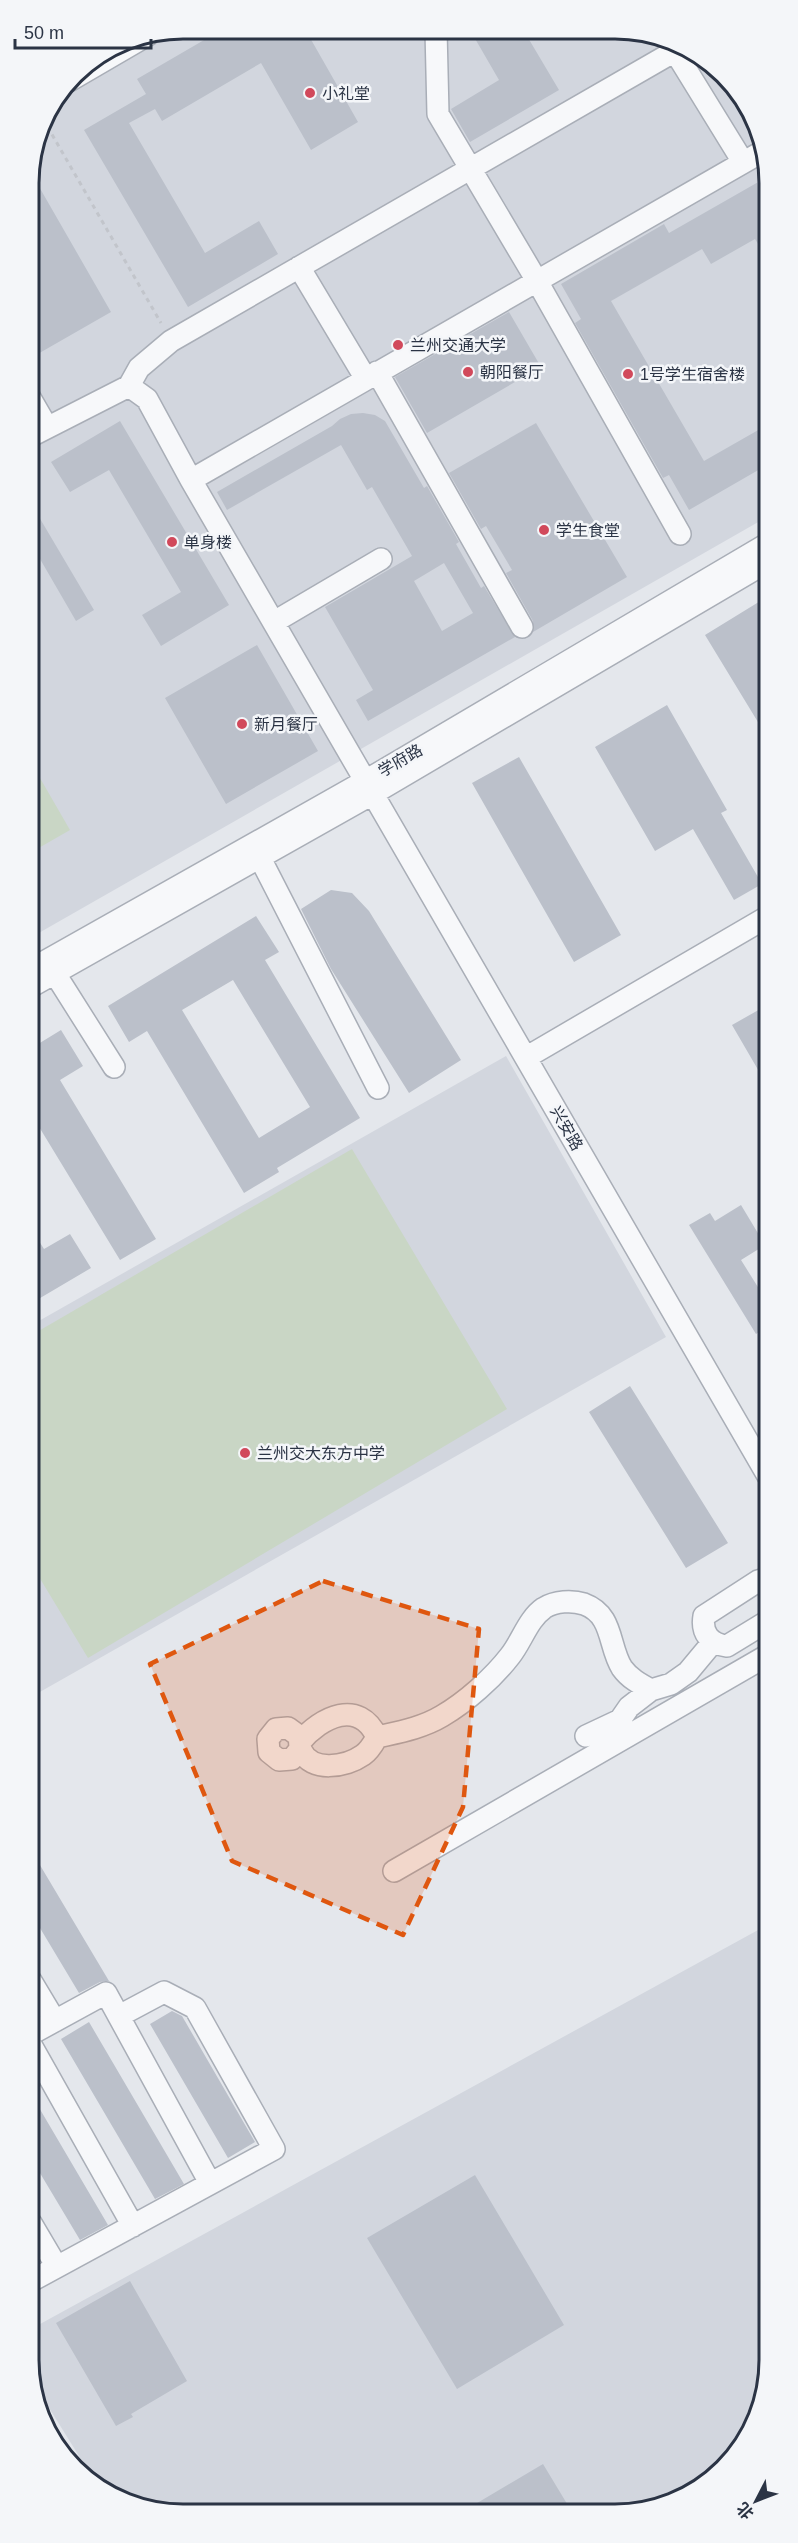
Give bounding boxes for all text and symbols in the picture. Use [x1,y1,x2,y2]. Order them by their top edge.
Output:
scale bar [15,12,152,50]
text: 50 m [24,23,64,43]
place label: 小礼堂 [322,85,370,102]
marker: 小礼堂 [303,86,317,100]
place label: 兰州交通大学 [410,337,506,354]
marker: 兰州交通大学 [391,338,405,352]
place label: 朝阳餐厅 [480,364,544,381]
marker: 朝阳餐厅 [461,365,475,379]
place label: 1号学生宿舍楼 [640,366,745,383]
marker: 1号学生宿舍楼 [621,367,635,381]
place label: 学生食堂 [556,522,620,539]
marker: 学生食堂 [537,523,551,537]
place label: 单身楼 [184,534,232,551]
marker: 单身楼 [165,535,179,549]
place label: 新月餐厅 [254,716,318,733]
marker: 新月餐厅 [235,717,249,731]
street label: 学府路 [375,741,425,780]
street label: 兴安路 [547,1103,586,1153]
place label: 兰州交大东方中学 [257,1445,385,1462]
marker: 兰州交大东方中学 [238,1446,252,1460]
north arrow [726,2471,786,2531]
text: 北 [734,2499,757,2522]

